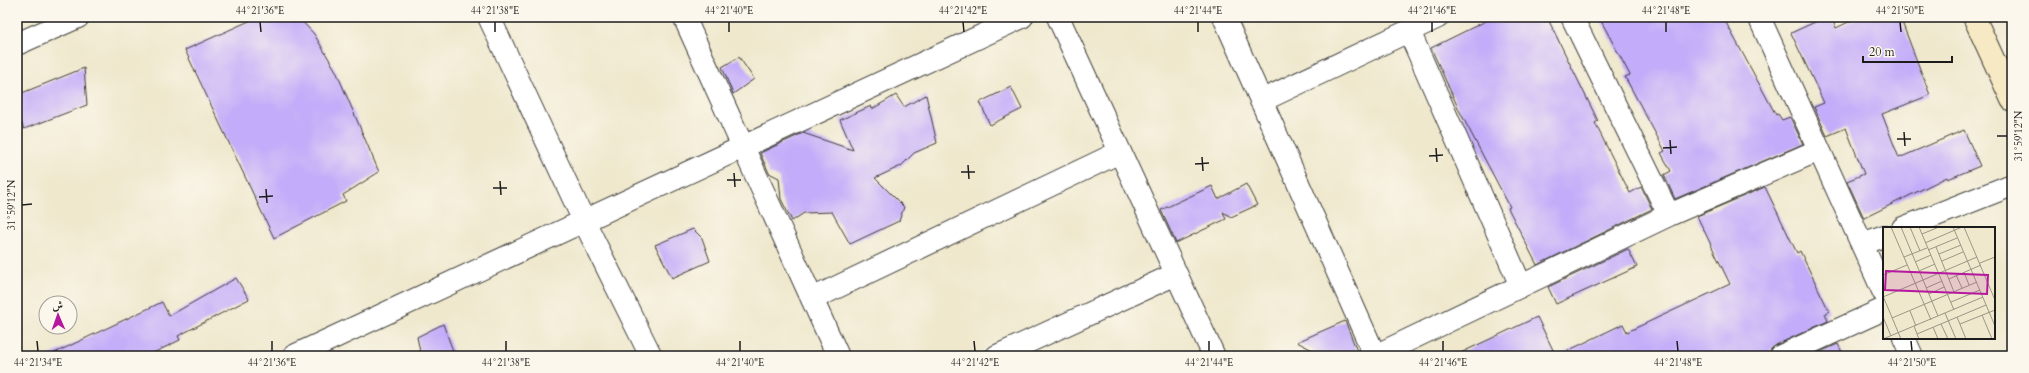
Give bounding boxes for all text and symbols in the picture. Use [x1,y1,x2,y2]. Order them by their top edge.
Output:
text: 44°21'36"E [236,4,284,18]
text: 44°21'38"E [471,4,519,18]
text: 44°21'40"E [705,4,753,18]
text: 44°21'42"E [939,4,987,18]
text: 44°21'44"E [1174,4,1222,18]
text: 44°21'46"E [1408,4,1456,18]
text: 44°21'48"E [1642,4,1690,18]
text: 44°21'50"E [1876,4,1924,18]
scale bar [1863,38,1952,64]
text: 20 m [1869,44,1896,60]
text: 31°59'12"N [2012,110,2026,161]
text: 31°59'12"N [5,179,19,230]
inset map [1883,227,1995,339]
north arrow [38,295,78,335]
text: ش [52,298,63,313]
text: 44°21'34"E [14,356,62,370]
text: 44°21'36"E [248,356,296,370]
text: 44°21'38"E [482,356,530,370]
text: 44°21'40"E [716,356,764,370]
text: 44°21'42"E [951,356,999,370]
text: 44°21'44"E [1185,356,1233,370]
text: 44°21'46"E [1419,356,1467,370]
text: 44°21'48"E [1654,356,1702,370]
text: 44°21'50"E [1888,356,1936,370]

